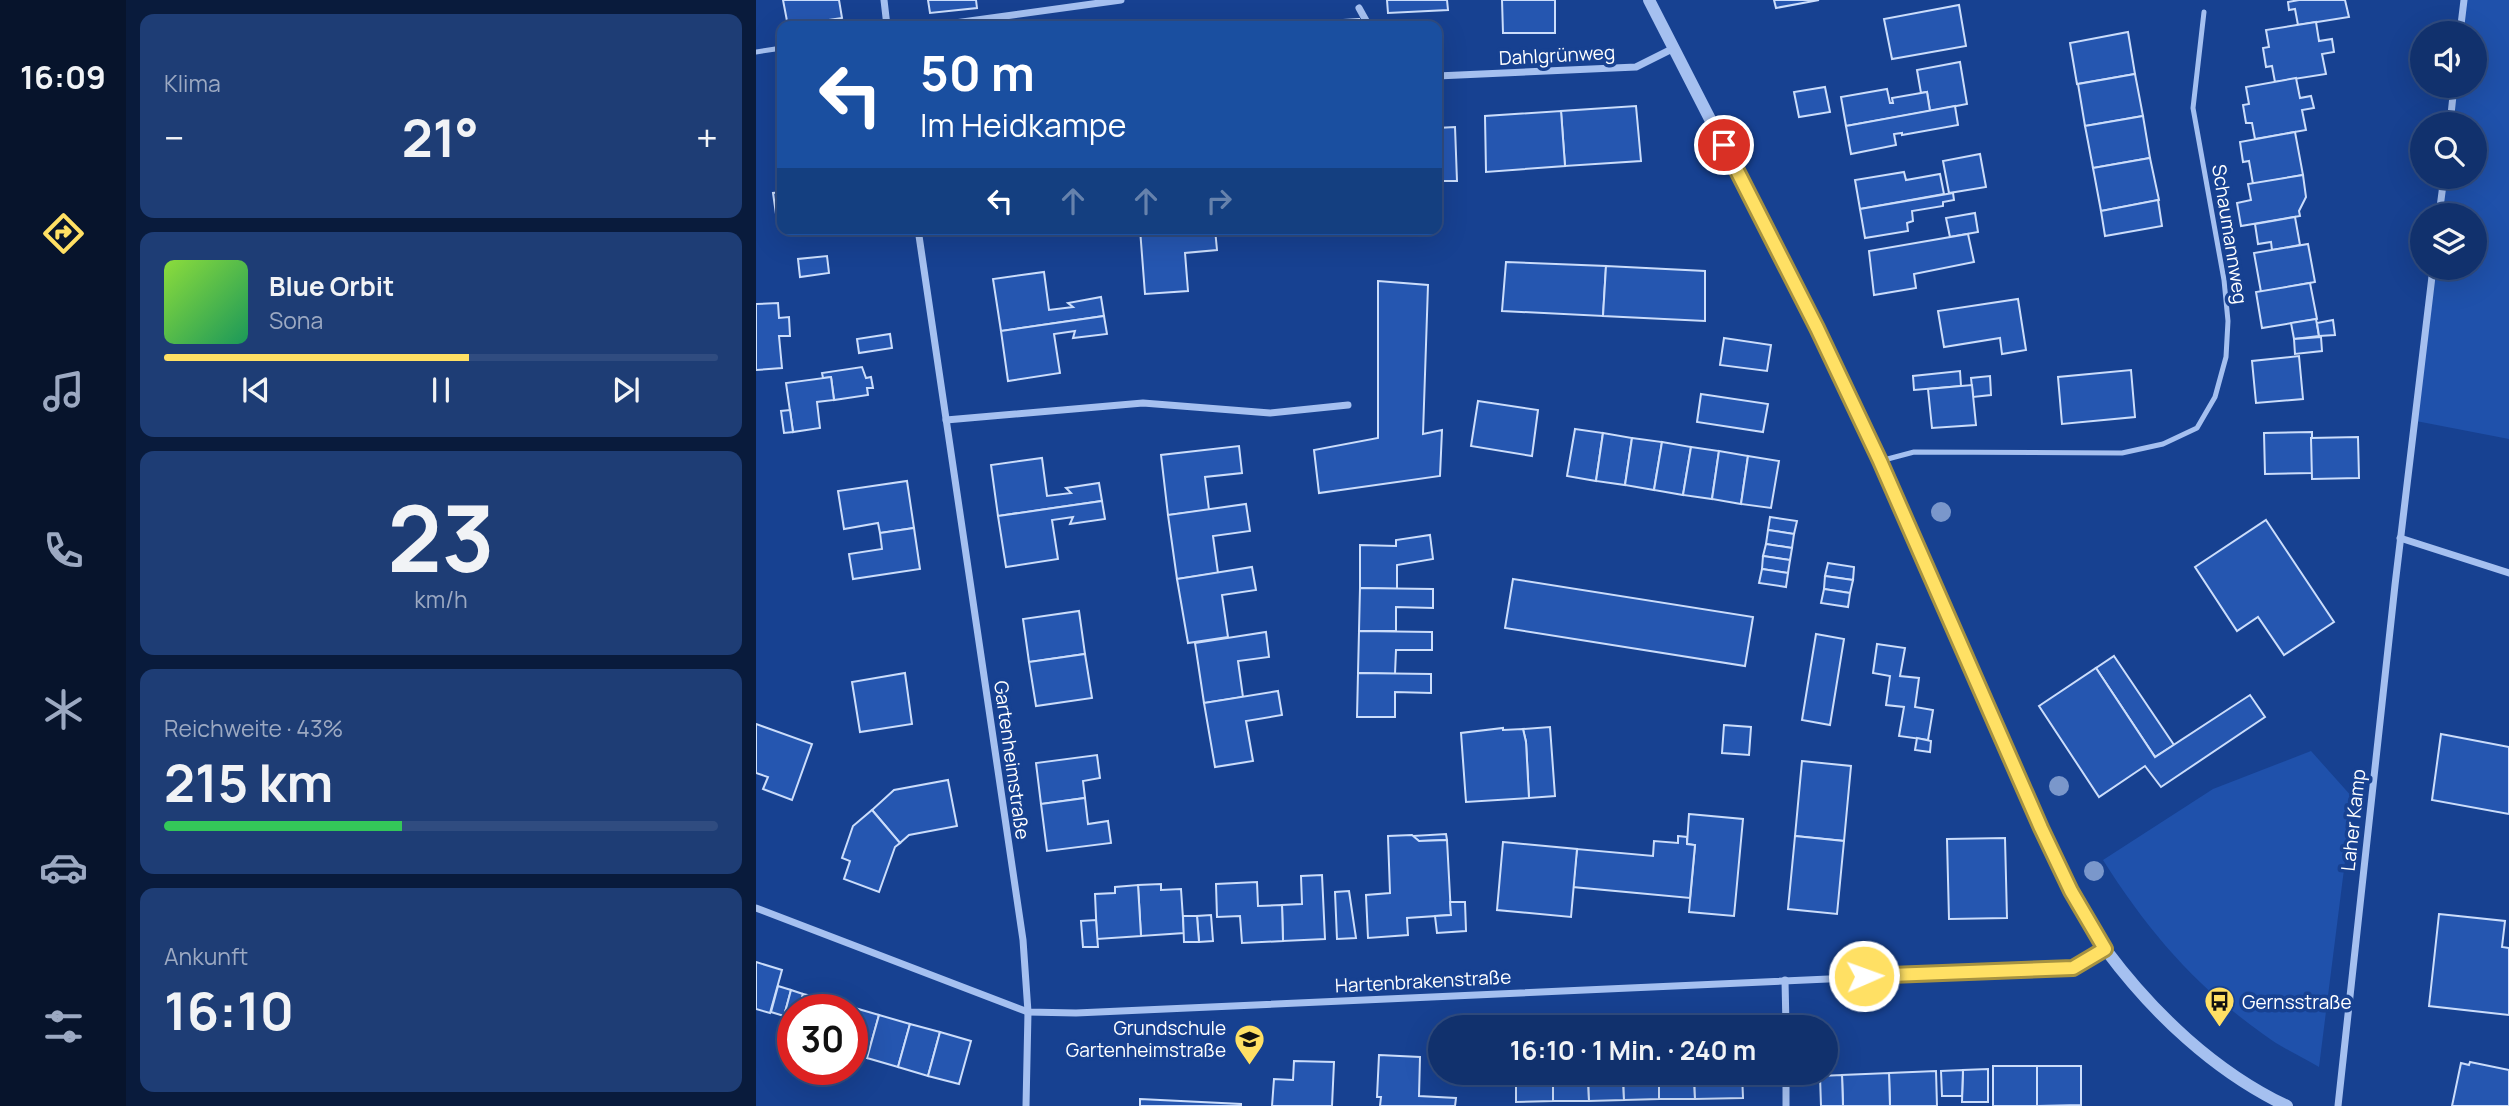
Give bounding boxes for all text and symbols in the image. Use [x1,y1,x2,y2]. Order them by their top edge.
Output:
map controls [2410,21,2487,280]
button: sound [2410,21,2487,98]
text: 50 m [920,39,1035,106]
street label: Dahlgrünweg [1498,39,1616,71]
icon: left [805,49,896,140]
text: 16:09 [20,55,106,99]
text: Klima [164,67,221,99]
text: 21° [402,102,479,173]
text: Im Heidkampe [920,103,1126,147]
text: − [164,111,185,163]
text: + [696,111,718,163]
button: search [2410,112,2487,189]
pin [1694,115,1754,175]
icon: arrive [1705,126,1743,164]
street label: Schaumannweg [2206,162,2254,306]
icon: left [981,182,1019,220]
icon: ahead [1054,182,1092,220]
icon: ahead [1127,182,1165,220]
icon: right [1200,182,1238,220]
button: layers [2410,203,2487,280]
icon: directions [39,209,88,258]
text: Blue Orbit [269,268,394,304]
text: Sona [269,304,323,336]
icon: music [39,367,88,416]
icon: previous [237,371,275,409]
icon: pause [422,371,460,409]
icon: next [607,371,645,409]
text: 23 [387,475,495,599]
icon: phone [39,526,88,575]
text: km/h [414,583,468,615]
street label: Gartenheimstraße [988,679,1036,841]
icon: climate [39,685,88,734]
text: Reichweite · 43% [164,712,343,744]
text: 215 km [164,747,333,818]
street label: Laher Kamp [2335,768,2371,872]
icon: car [39,843,88,892]
position arrow [1827,939,1901,1013]
text: Ankunft [164,940,248,972]
street label: Hartenbrakenstraße [1334,963,1512,999]
text: 16:10 [164,975,294,1046]
bus stop icon: Gernsstraße [2202,985,2236,1029]
place label: Gernsstraße [2242,989,2352,1015]
speed limit sign: 30 [777,994,868,1085]
icon: filters [39,1002,88,1051]
place label: Grundschule Gartenheimstraße [1066,1015,1226,1063]
school or university icon: Grundschule Gartenheimstraße [1232,1022,1266,1066]
text: 16:10 · 1 Min. · 240 m [1510,1032,1756,1068]

